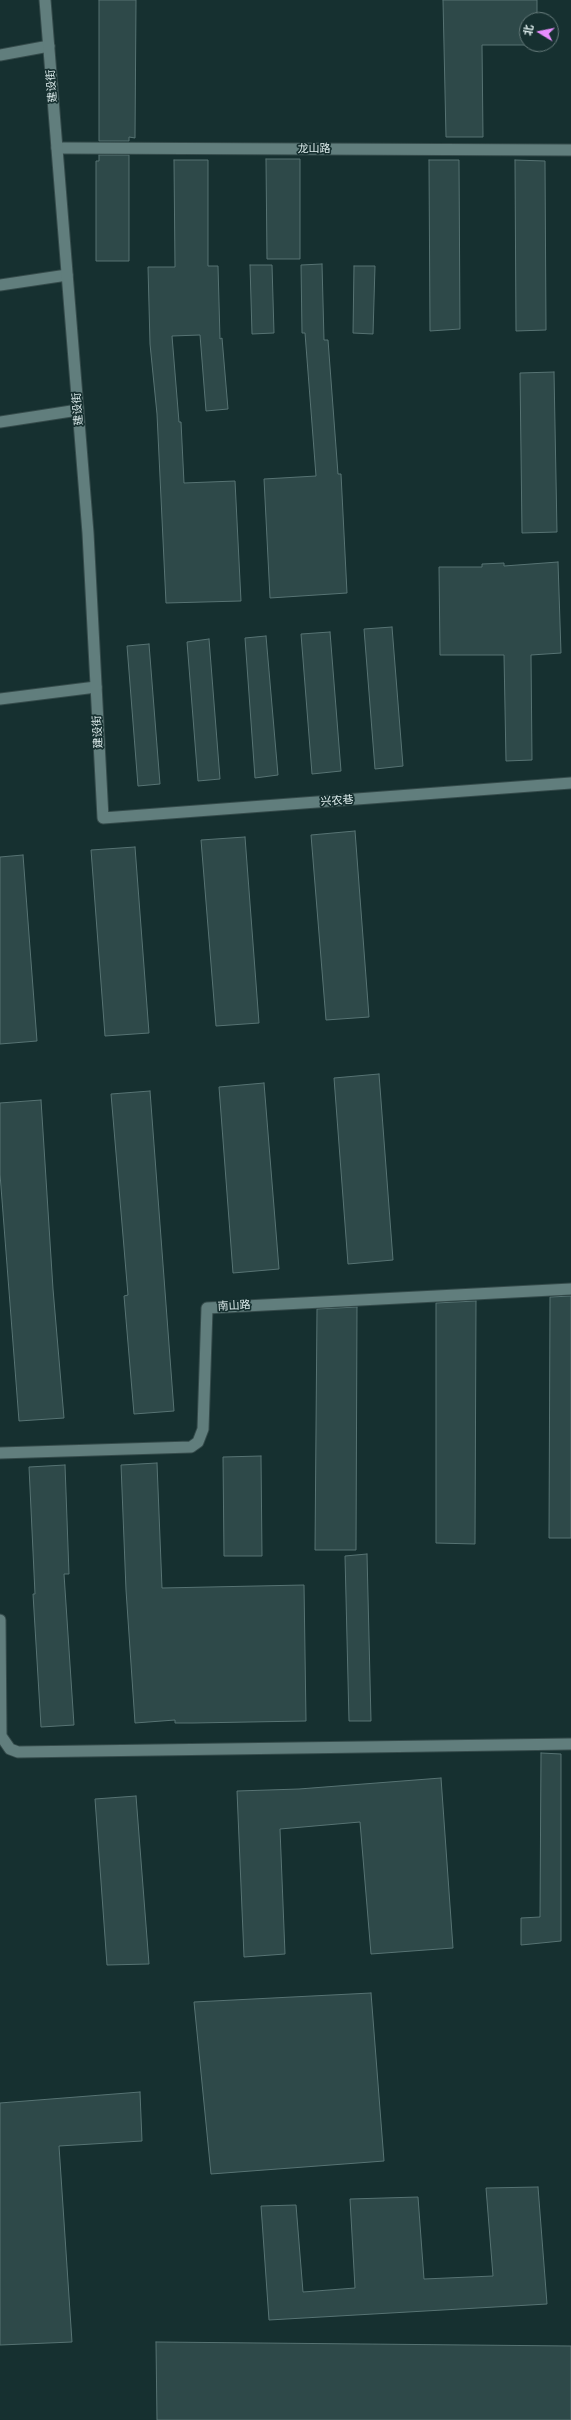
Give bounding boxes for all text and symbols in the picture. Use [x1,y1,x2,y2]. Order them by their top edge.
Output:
north arrow [519,12,559,52]
text: 北 [520,23,536,37]
street label: 建设街 [44,69,60,103]
street label: 龙山路 [298,142,330,156]
street label: 建设街 [70,392,86,426]
street label: 建设街 [91,715,105,749]
street label: 兴农巷 [320,793,354,809]
street label: 南山路 [217,1299,251,1313]

